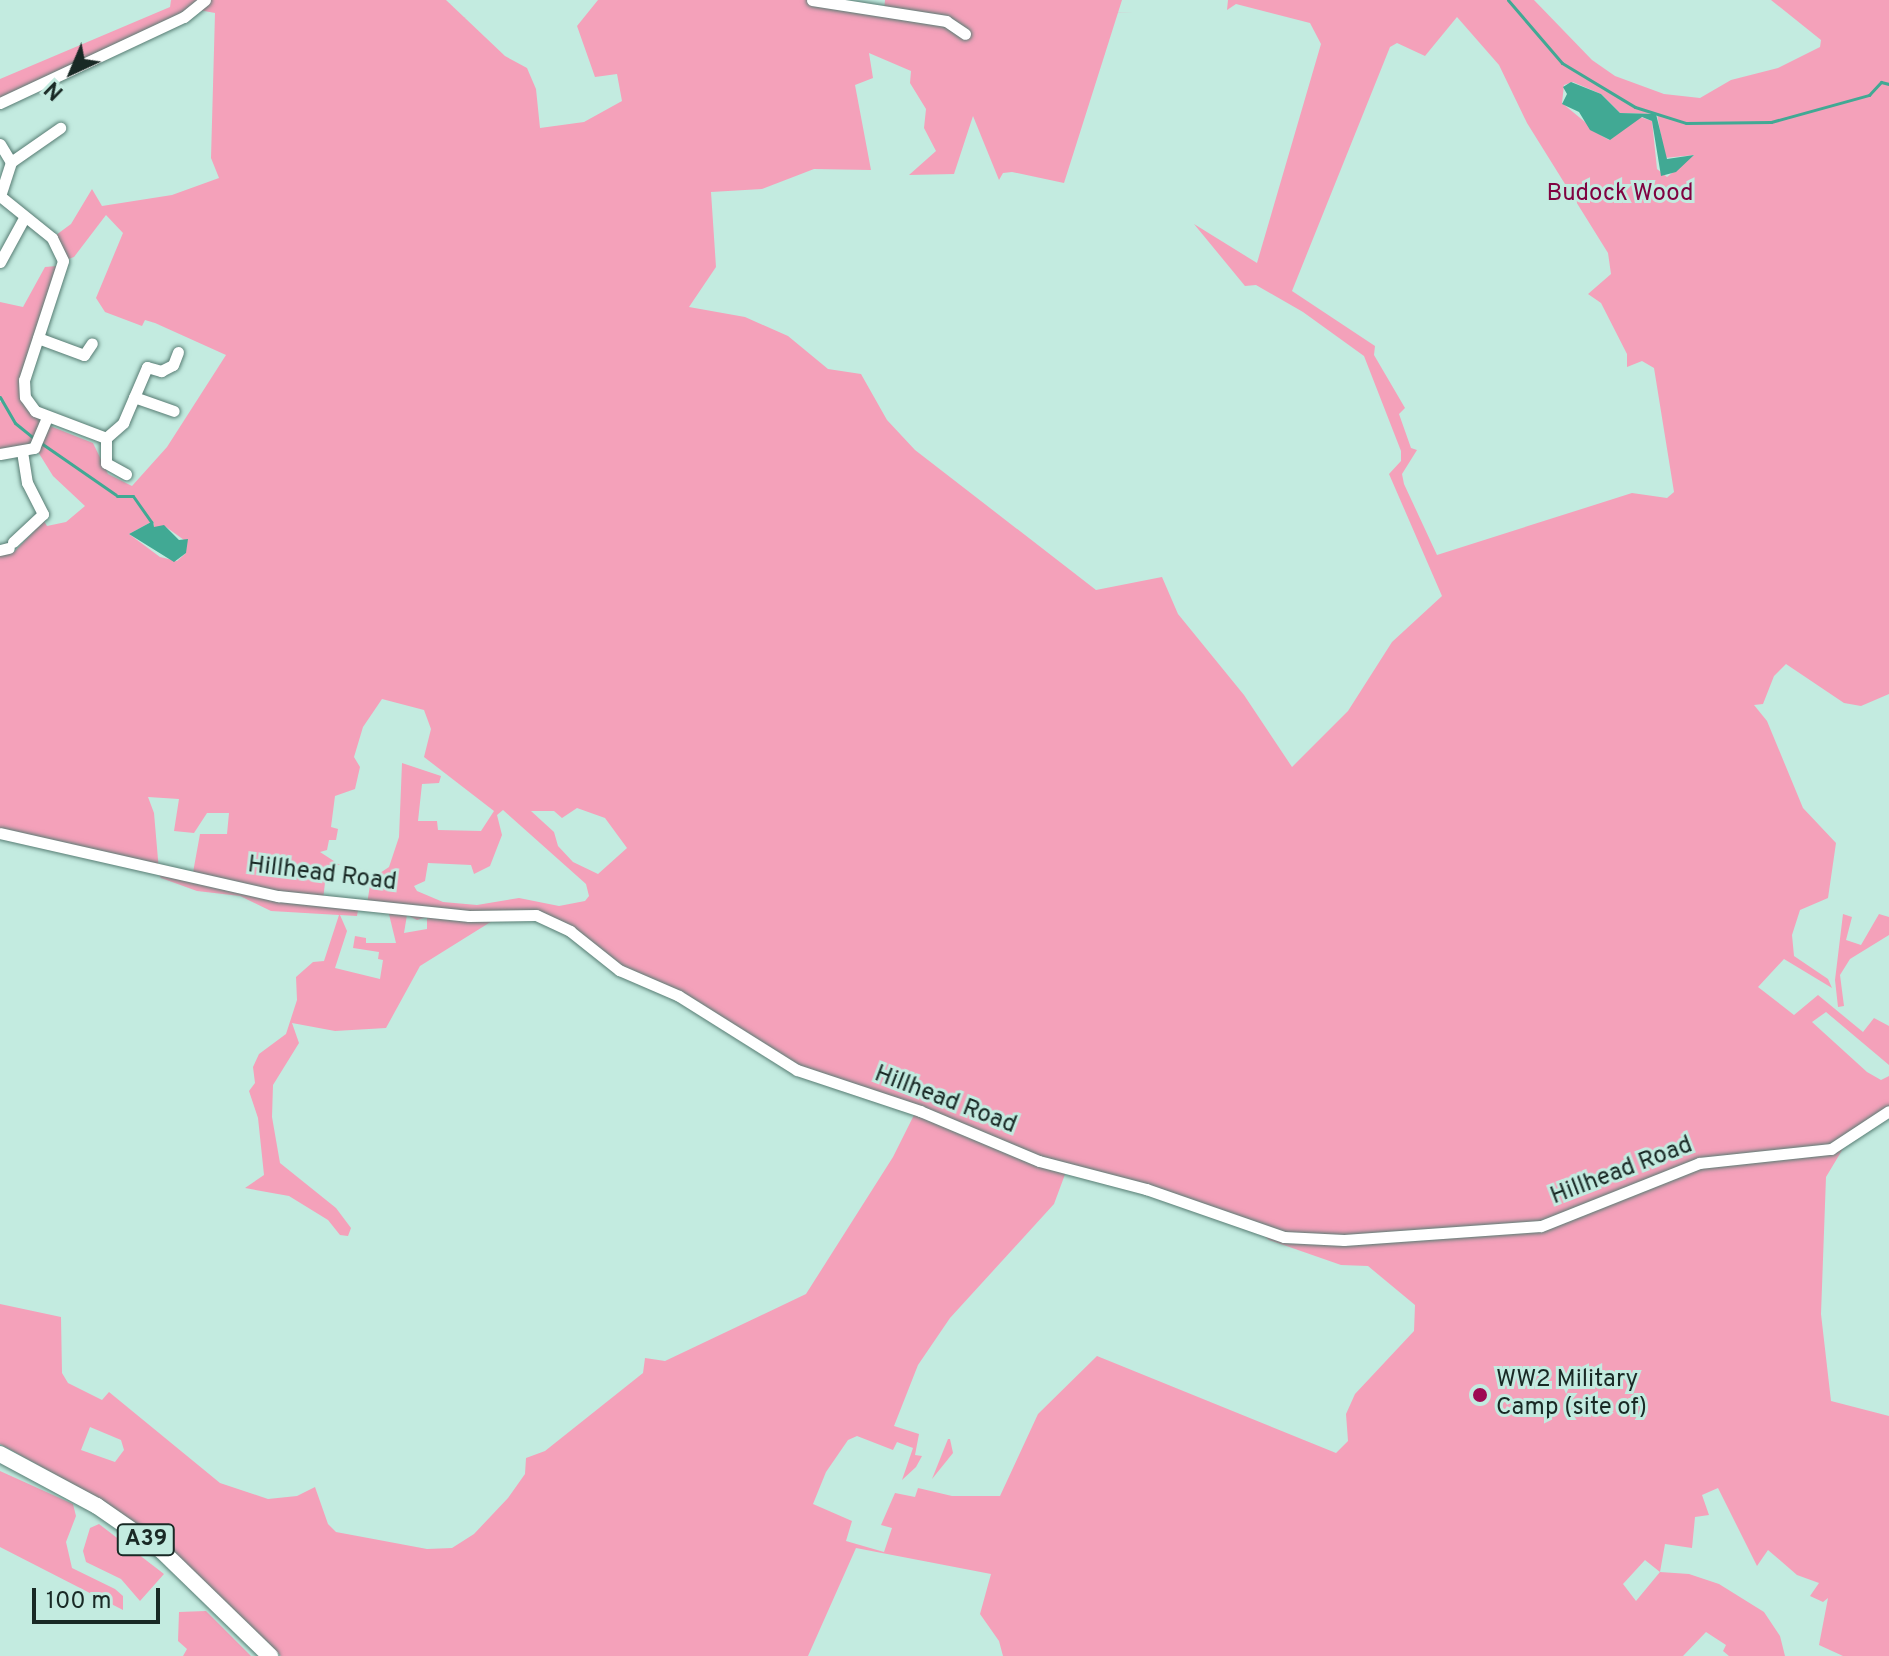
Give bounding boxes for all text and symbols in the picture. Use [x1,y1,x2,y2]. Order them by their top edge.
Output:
north arrow [32,32,112,112]
text: N [40,74,70,105]
park label: Budock Wood [1546,181,1694,209]
street label: Hillhead Road [246,852,398,898]
street label: Hillhead Road [870,1061,1020,1141]
street label: Hillhead Road [1547,1132,1697,1212]
place label: WW2 Military Camp (site of) [1496,1367,1647,1423]
marker: WW2 Military Camp (site of) [1471,1386,1489,1404]
road number: A39 [116,1522,176,1558]
scale bar [36,1572,164,1622]
text: 100 m [46,1587,112,1617]

